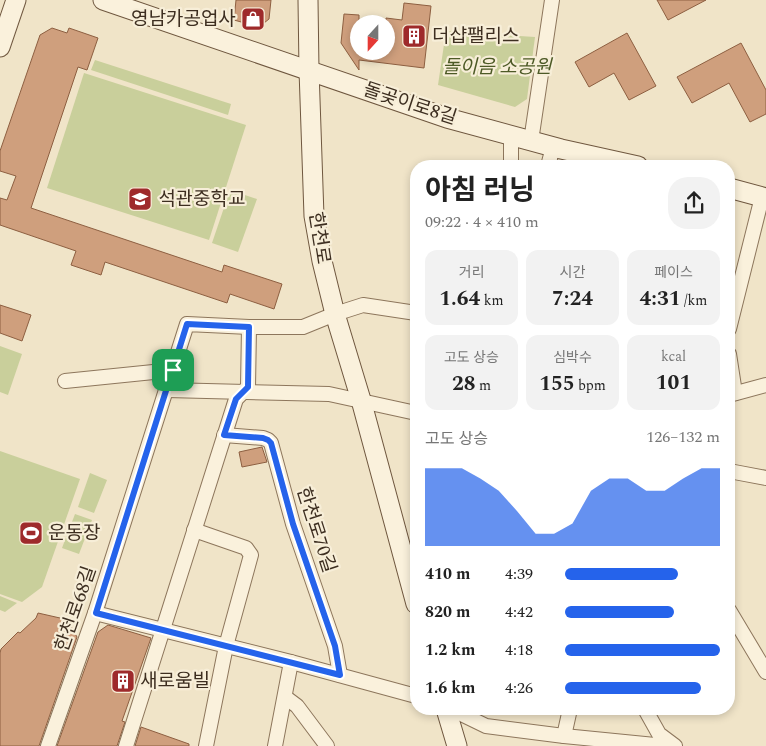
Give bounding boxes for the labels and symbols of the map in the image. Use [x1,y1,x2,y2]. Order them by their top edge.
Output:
place label: 영남카공업사 [131,5,236,34]
shop icon: 영남카공업사 [240,6,266,32]
north arrow [350,15,395,60]
place label: 더샵팰리스 [432,22,519,51]
building icon: 더샵팰리스 [401,23,427,49]
park label: 돌이음 소공원 [442,53,553,82]
street label: 돌곶이로8길 [359,75,461,133]
place label: 석관중학교 [158,185,245,214]
school or university icon: 석관중학교 [127,186,153,212]
street label: 한천로 [301,210,337,266]
pin [152,349,194,391]
street label: 한천로70길 [288,483,344,577]
place label: 운동장 [48,519,100,548]
sports icon: 운동장 [18,520,44,546]
street label: 한천로68길 [48,562,104,656]
place label: 새로움빌 [140,667,210,696]
building icon: 새로움빌 [110,668,136,694]

